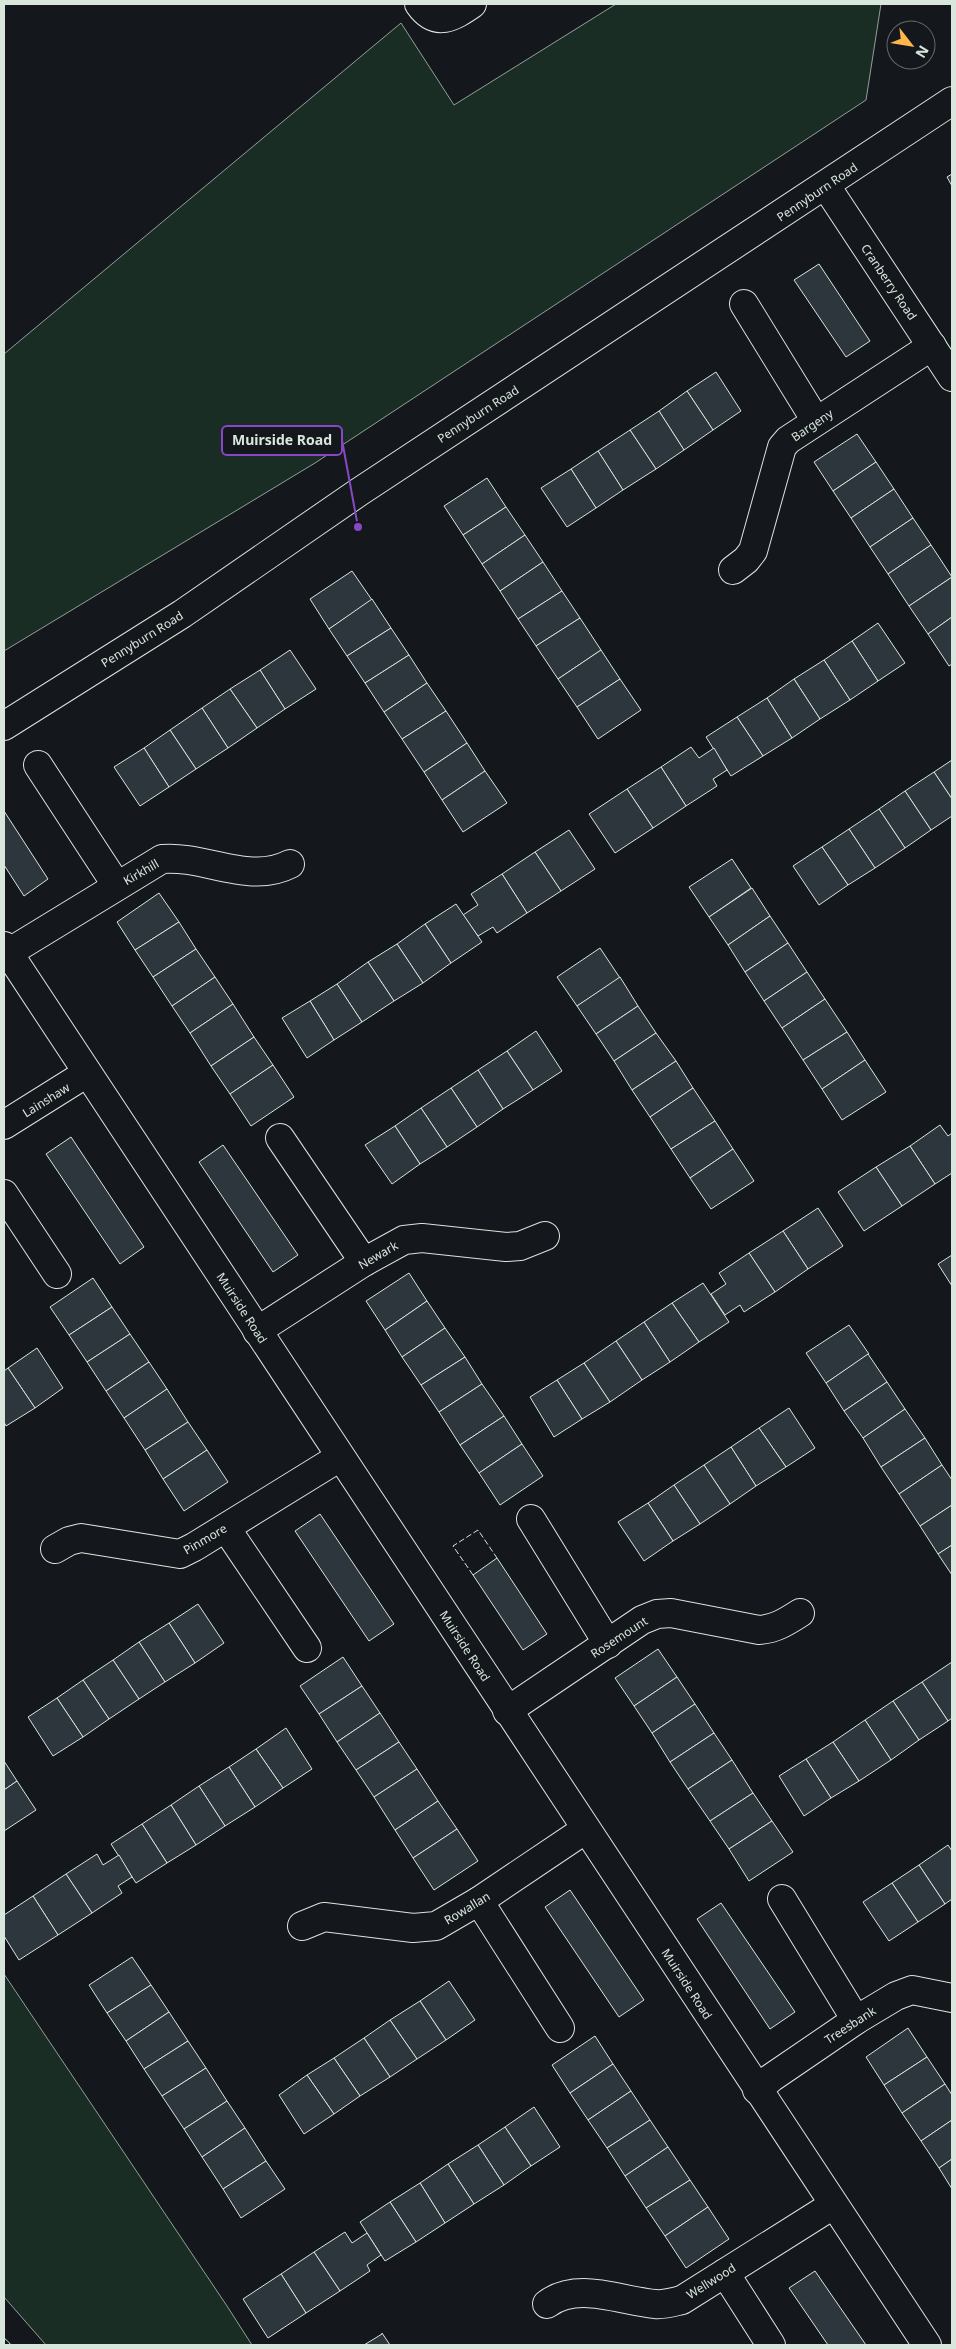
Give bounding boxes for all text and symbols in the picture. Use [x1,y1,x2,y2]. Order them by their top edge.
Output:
north arrow [886,20,936,70]
text: N [911,42,934,62]
street label: Pennyburn Road [773,159,861,225]
street label: Cranberry Road [857,241,921,323]
street label: Pennyburn Road [434,381,522,447]
street label: Bargeny [788,404,837,445]
callout: Muirside Road [222,426,342,455]
text: Muirside Road [232,430,332,449]
street label: Pennyburn Road [98,607,186,671]
street label: Kirkhill [120,855,162,889]
street label: Lainshaw [19,1078,73,1121]
street label: Newark [355,1237,401,1273]
street label: Muirside Road [213,1269,271,1347]
street label: Pinmore [180,1520,230,1558]
street label: Muirside Road [436,1607,494,1685]
street label: Rosemount [587,1612,651,1662]
street label: Rowallan [441,1888,493,1928]
street label: Muirside Road [658,1945,716,2023]
street label: Treesbank [821,2002,879,2048]
street label: Wellwood [683,2259,739,2303]

